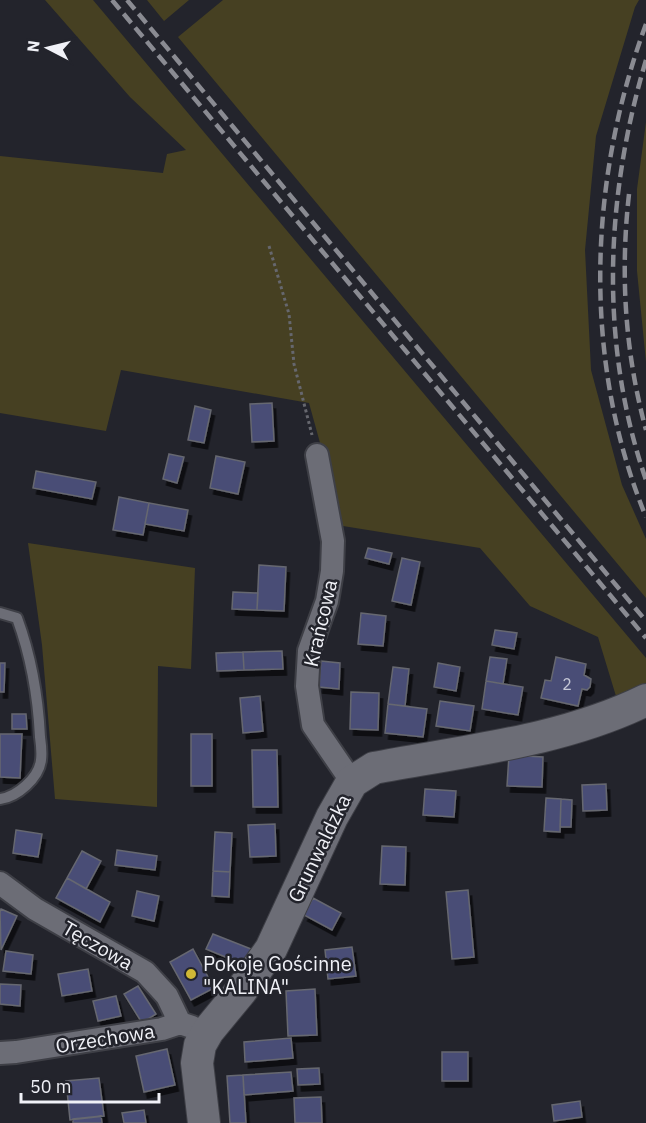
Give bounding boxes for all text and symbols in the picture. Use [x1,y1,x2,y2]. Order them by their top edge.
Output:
north arrow [18,18,78,78]
text: N [22,39,44,53]
street label: Krańcowa [297,576,343,669]
house number: 2 [562,674,572,694]
street label: Grunwaldzka [281,789,357,907]
street label: Tęczowa [58,914,138,976]
place label: Pokoje Gościnne "KALINA" [203,950,352,1000]
marker: Pokoje Gościnne "KALINA" [184,967,198,981]
street label: Orzechowa [54,1017,157,1059]
scale bar [21,1066,159,1104]
text: 50 m [30,1075,72,1098]

